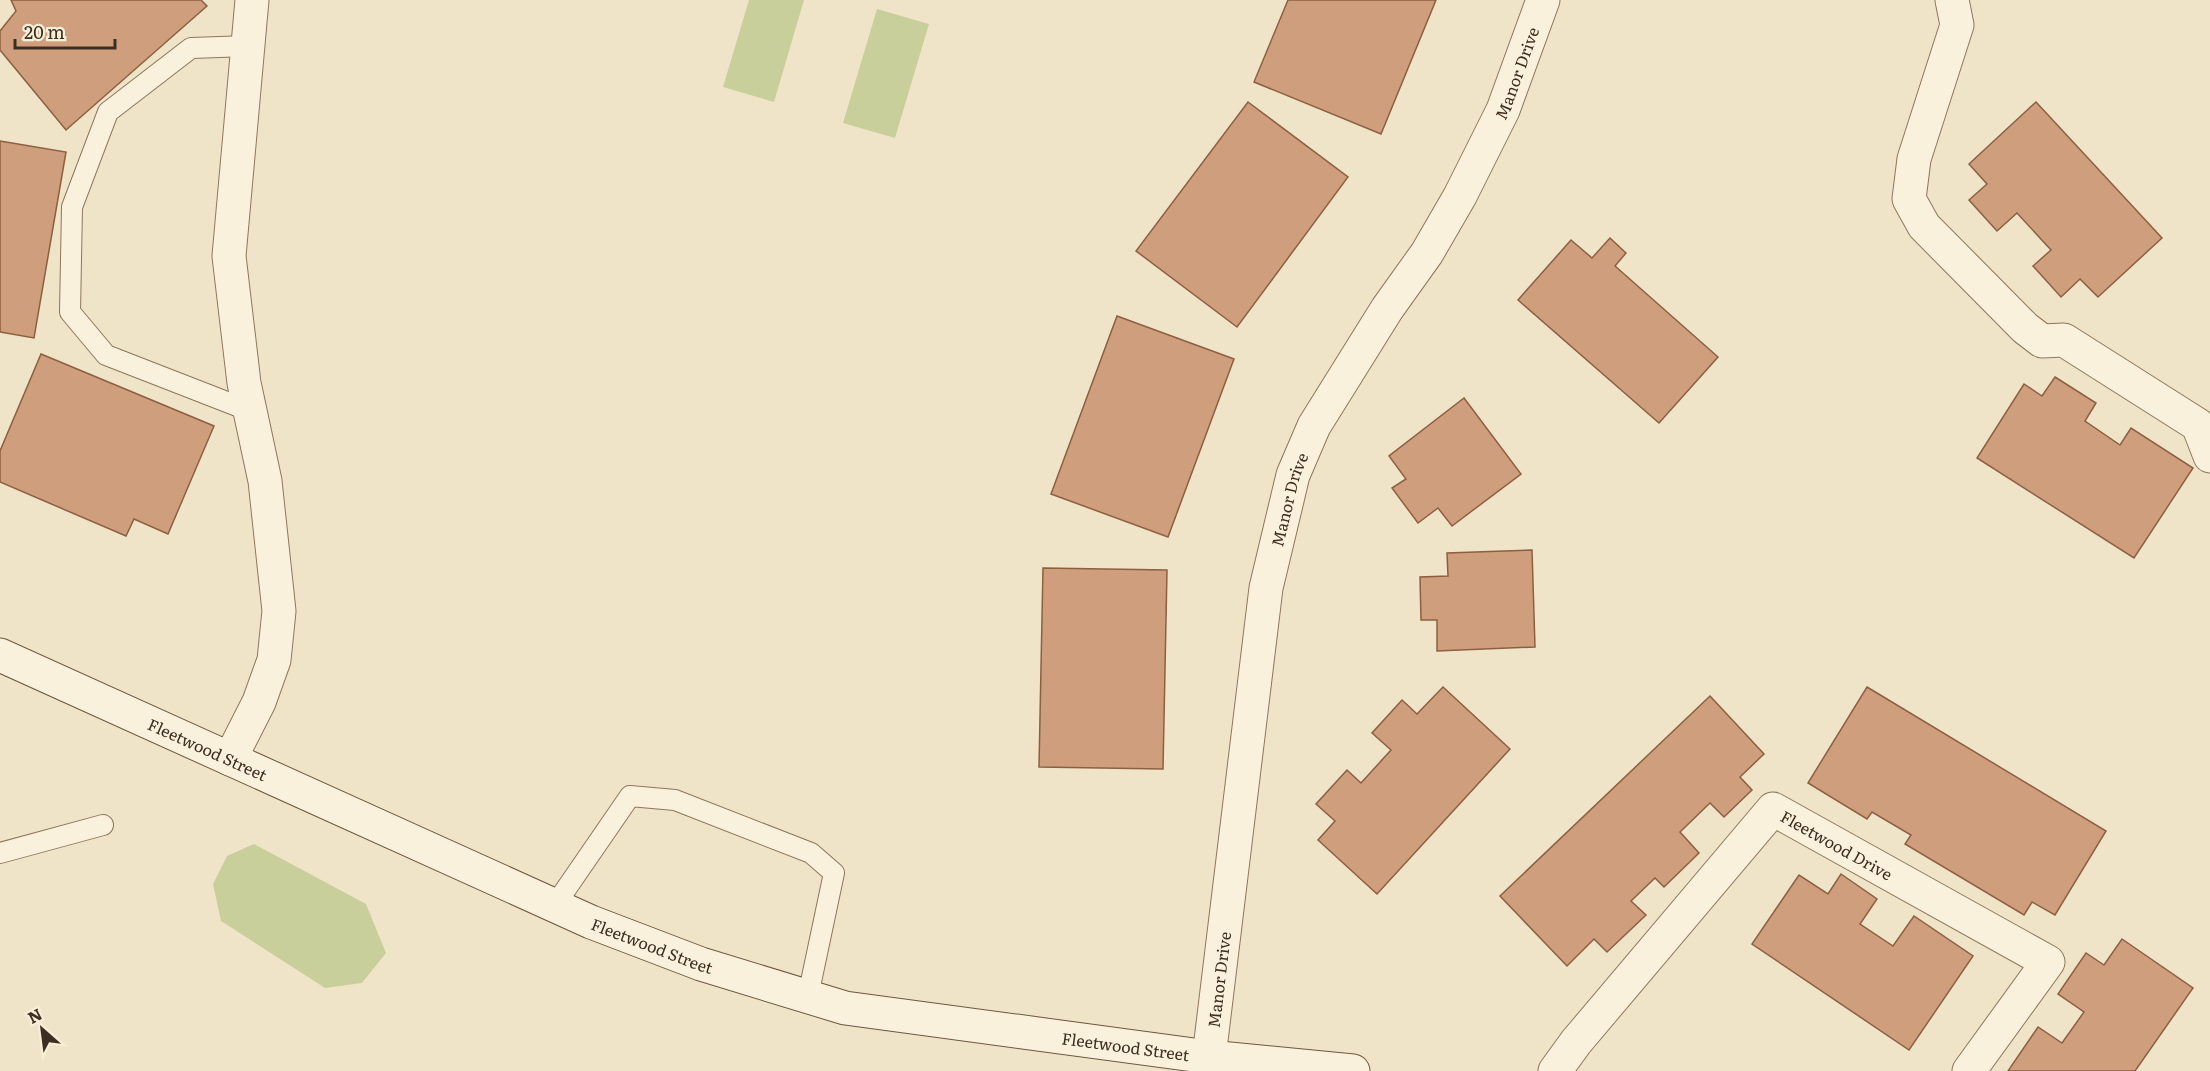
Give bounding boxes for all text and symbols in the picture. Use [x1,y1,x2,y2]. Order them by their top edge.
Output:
scale bar [15,12,116,50]
text: 20 m [24,18,65,45]
street label: Manor Drive [1488,23,1544,123]
street label: Manor Drive [1264,448,1313,549]
street label: Fleetwood Street [144,711,272,786]
street label: Fleetwood Drive [1777,804,1897,885]
street label: Fleetwood Street [588,911,716,979]
street label: Manor Drive [1201,930,1236,1029]
north arrow [12,999,72,1059]
text: N [23,1001,46,1029]
street label: Fleetwood Street [1060,1025,1191,1066]

